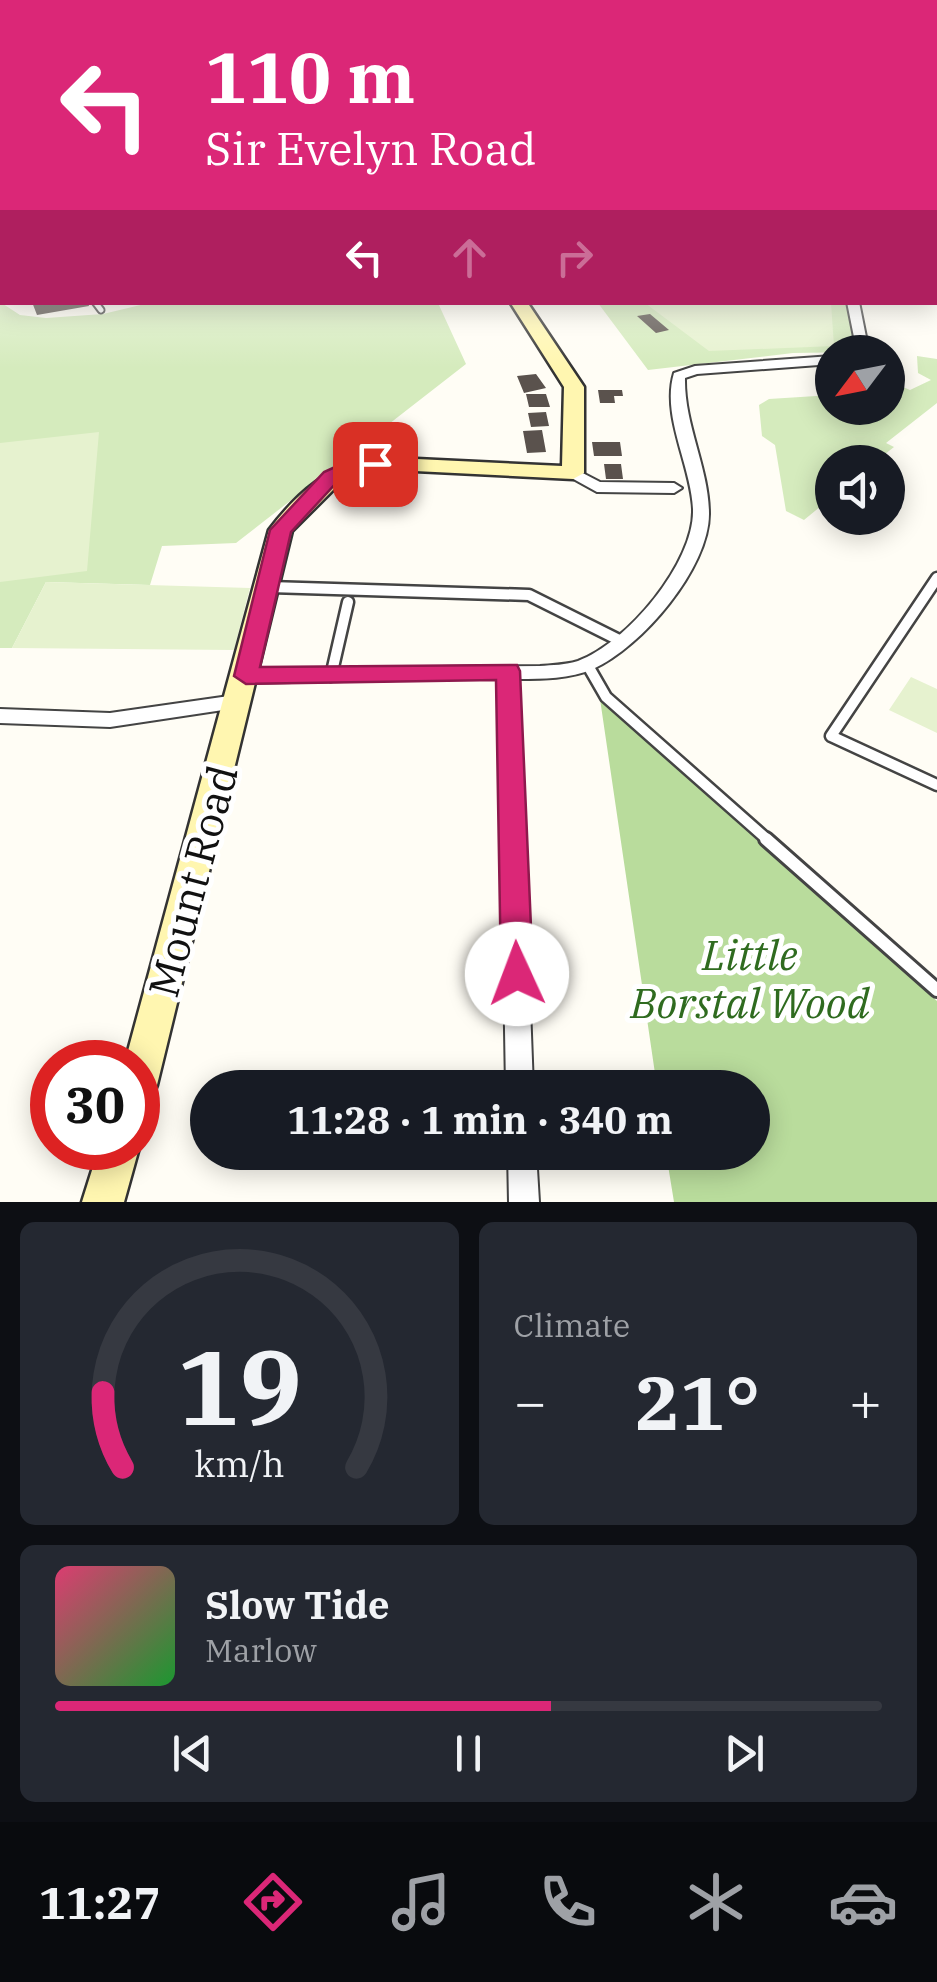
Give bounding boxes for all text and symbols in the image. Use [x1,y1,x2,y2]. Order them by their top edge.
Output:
text: 110 m [205,31,415,122]
icon: left [40,40,170,170]
text: Sir Evelyn Road [205,119,536,177]
icon: left [337,230,392,285]
icon: ahead [442,230,497,285]
icon: right [547,230,602,285]
north arrow [815,335,905,425]
map controls [815,335,905,535]
pin [333,422,418,507]
icon: arrive [348,437,403,492]
button: sound [815,445,905,535]
street label: Mount Road [135,759,250,1003]
position arrow [465,922,569,1026]
park label: Little Borstal Wood [630,927,871,1030]
speed limit sign: 30 [30,1040,160,1170]
text: 11:28 · 1 min · 340 m [287,1095,673,1144]
text: Climate [514,1304,630,1346]
text: 19 [177,1318,302,1454]
text: 21° [635,1353,760,1451]
text: − [514,1366,547,1437]
text: + [849,1366,882,1437]
text: km/h [194,1440,284,1487]
text: Slow Tide [205,1580,390,1629]
text: Marlow [205,1629,317,1671]
icon: previous [165,1726,220,1781]
icon: pause [441,1726,496,1781]
icon: next [717,1726,772,1781]
icon: directions [238,1867,308,1937]
icon: music [386,1867,456,1937]
icon: phone [533,1867,603,1937]
icon: climate [681,1867,751,1937]
icon: car [828,1867,898,1937]
text: 11:27 [39,1873,160,1931]

